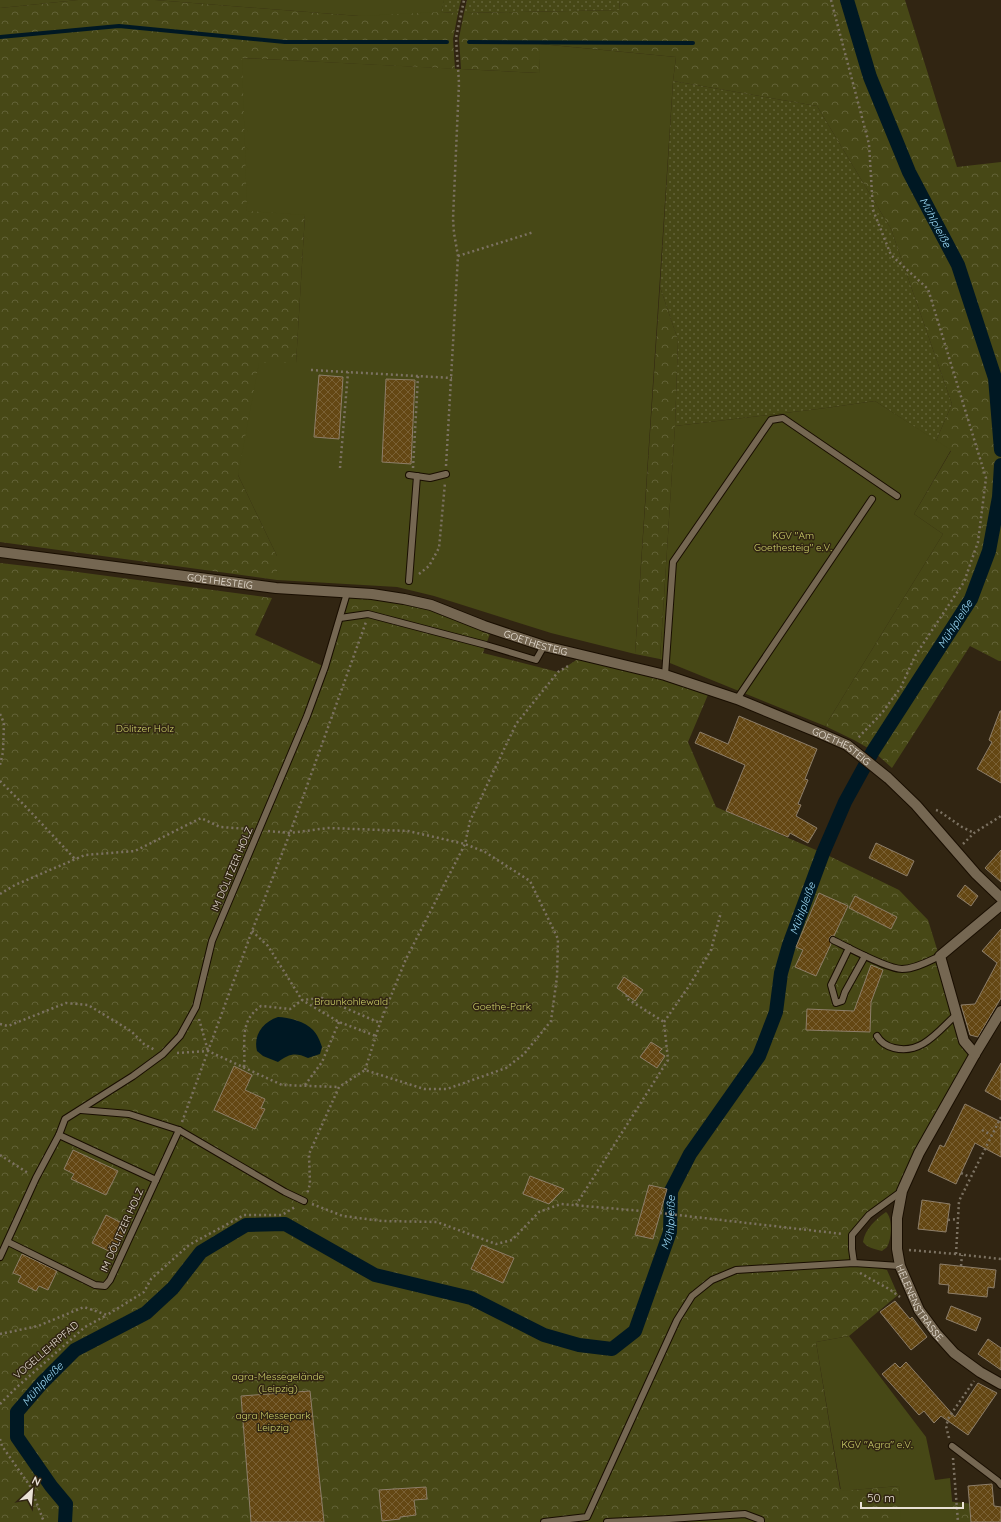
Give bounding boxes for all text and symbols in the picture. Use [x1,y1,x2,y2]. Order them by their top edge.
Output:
water label: Mühlpleiße [917,195,955,251]
park label: KGV "Am Goethesteig" e.V. [754,529,832,554]
street label: GOETHESTEIG [187,570,254,591]
water label: Mühlpleiße [934,596,976,651]
street label: GOETHESTEIG [502,627,569,658]
park label: Dölitzer Holz [116,722,174,735]
street label: GOETHESTEIG [810,724,873,768]
street label: IM DÖLITZER HOLZ [208,825,256,913]
water label: Mühlpleiße [786,880,819,936]
park label: Braunkohlewald [314,995,388,1008]
park label: Goethe-Park [473,1000,531,1013]
street label: IM DÖLITZER HOLZ [98,1186,146,1274]
water label: Mühlpleiße [657,1195,678,1252]
street label: HELENENSTRASSE [894,1262,946,1344]
street label: VOGELLEHRPFAD [11,1318,81,1382]
water label: Mühlpleiße [19,1358,67,1409]
park label: agra-Messegelände (Leipzig) [232,1370,325,1395]
park label: agra Messepark Leipzig [235,1409,311,1434]
park label: KGV "Agra" e.V. [841,1438,913,1451]
north arrow [12,1470,52,1510]
text: N [30,1473,43,1489]
scale bar [861,1484,963,1510]
text: 50 m [867,1490,895,1505]

